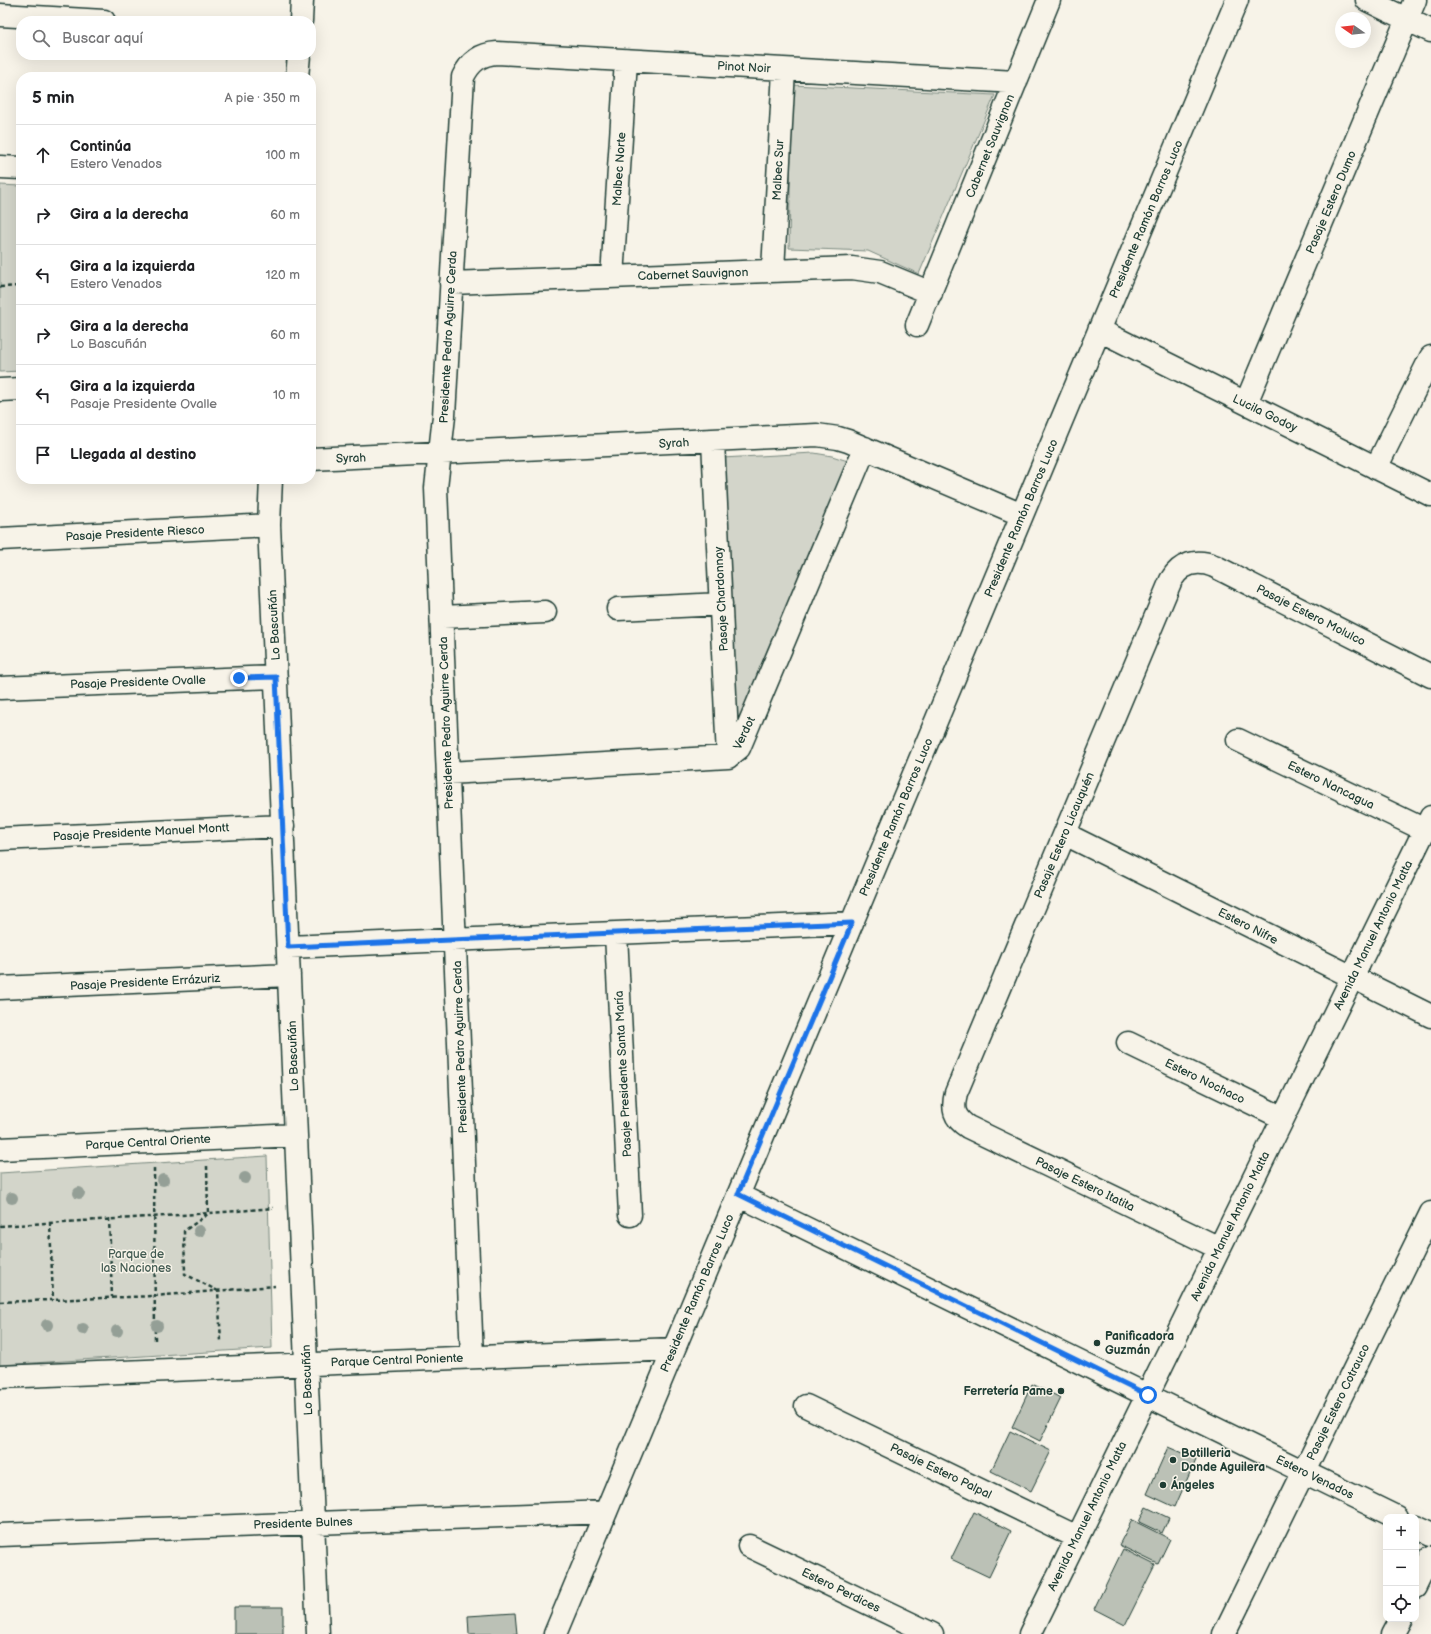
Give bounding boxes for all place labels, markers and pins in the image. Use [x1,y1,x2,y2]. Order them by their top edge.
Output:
place label: Panificadora Guzmán [1105,1329,1174,1358]
marker: Panificadora Guzmán [1092,1338,1102,1348]
place label: Ferretería Pame [963,1384,1053,1399]
marker: Ferretería Pame [1056,1386,1066,1396]
place label: Botilleria Donde Aguilera [1181,1446,1265,1475]
marker: Botilleria Donde Aguilera [1168,1455,1178,1465]
place label: Ángeles [1170,1476,1214,1493]
marker: Ángeles [1158,1480,1168,1490]

